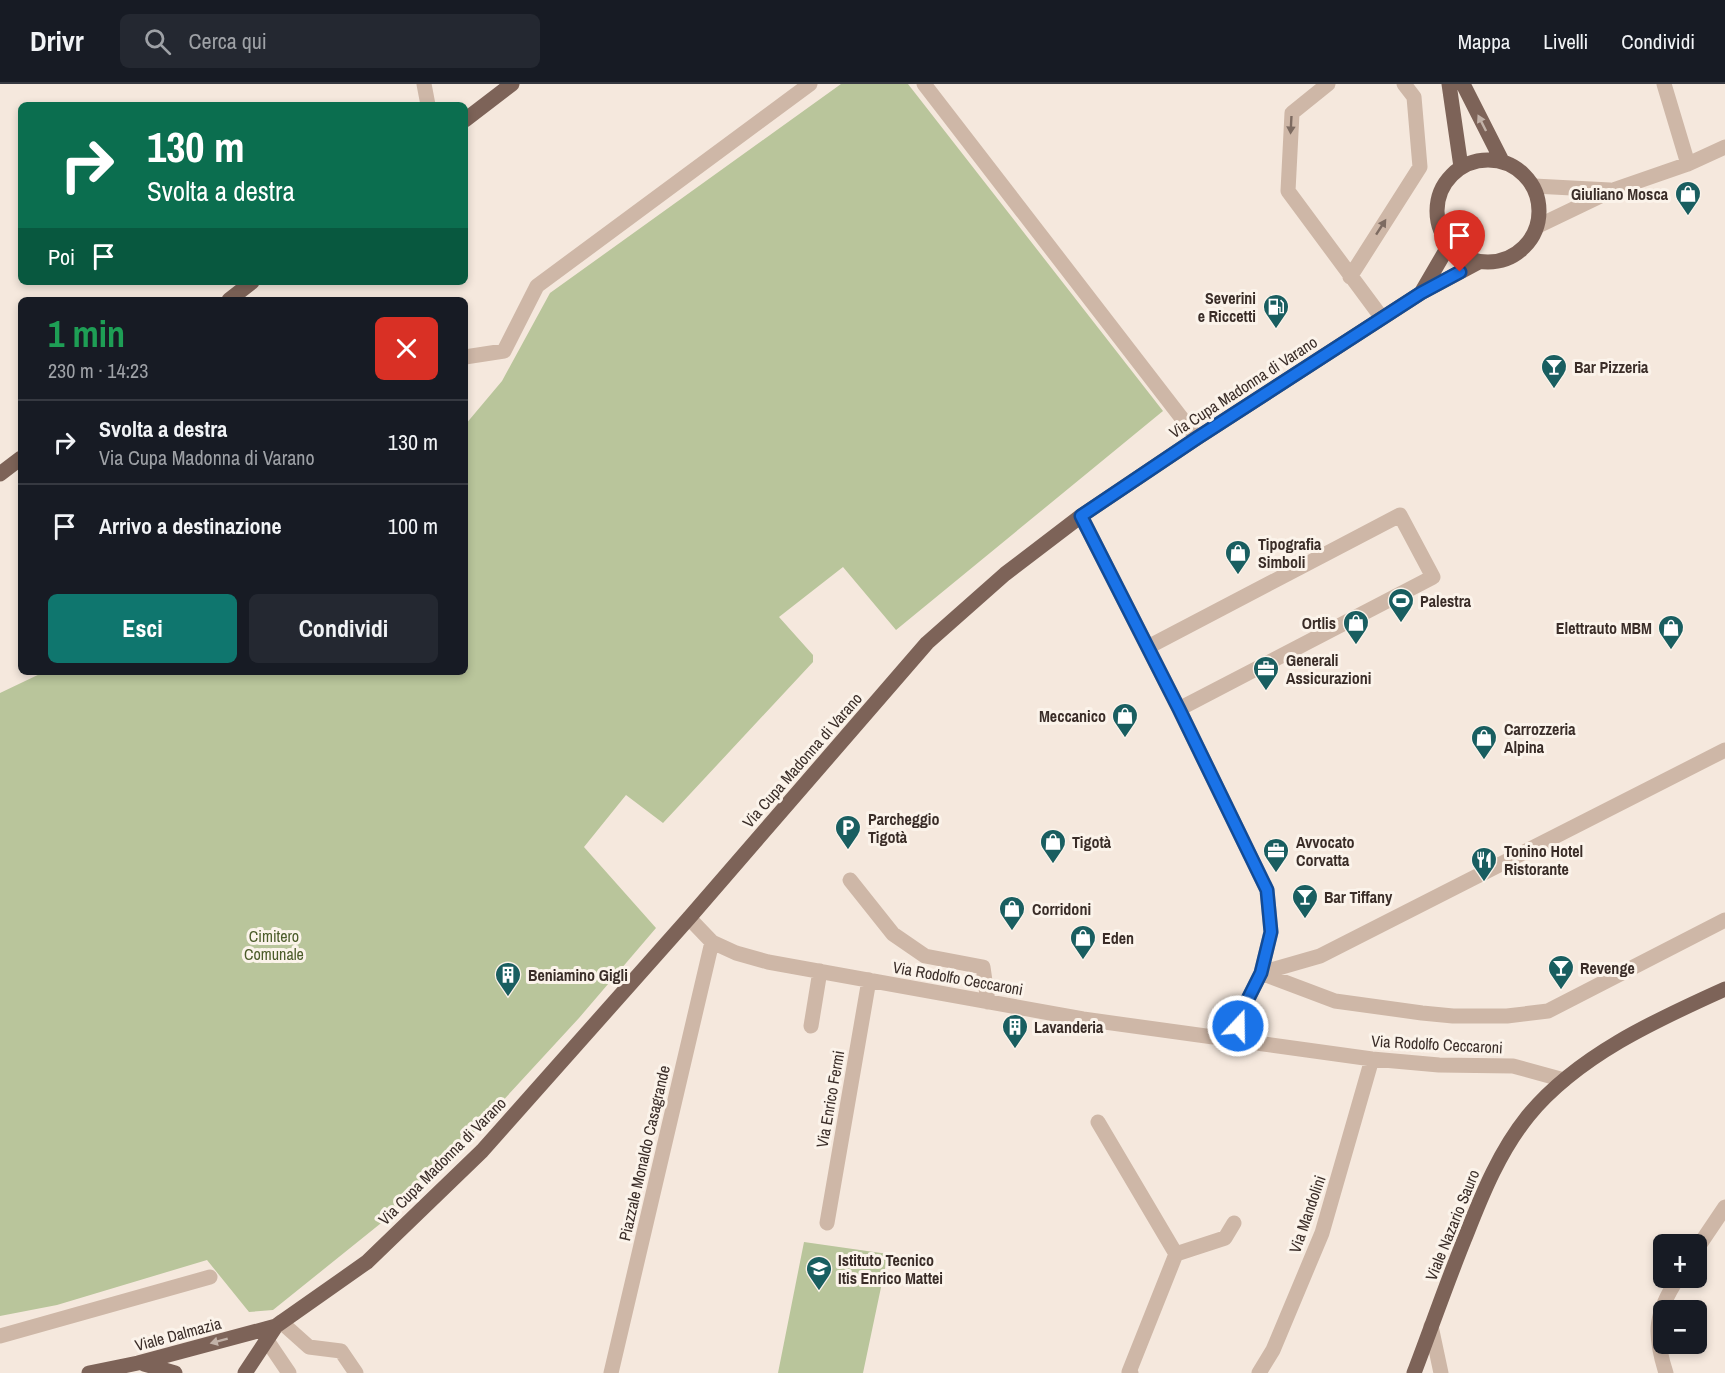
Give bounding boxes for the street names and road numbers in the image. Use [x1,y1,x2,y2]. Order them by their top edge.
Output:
street label: Via Cupa Madonna di Varano [1165,331,1321,443]
street label: Via Cupa Madonna di Varano [737,688,867,832]
street label: Via Rodolfo Ceccaroni [891,956,1025,1000]
street label: Via Rodolfo Ceccaroni [1371,1030,1503,1058]
street label: Via Enrico Fermi [811,1049,849,1149]
street label: Piazzale Monaldo Casagrande [613,1063,675,1243]
street label: Via Cupa Madonna di Varano [373,1092,511,1230]
street label: Viale Nazario Sauro [1420,1166,1484,1284]
street label: Via Mandolini [1283,1172,1331,1256]
street label: Viale Dalmazia [132,1312,224,1356]

